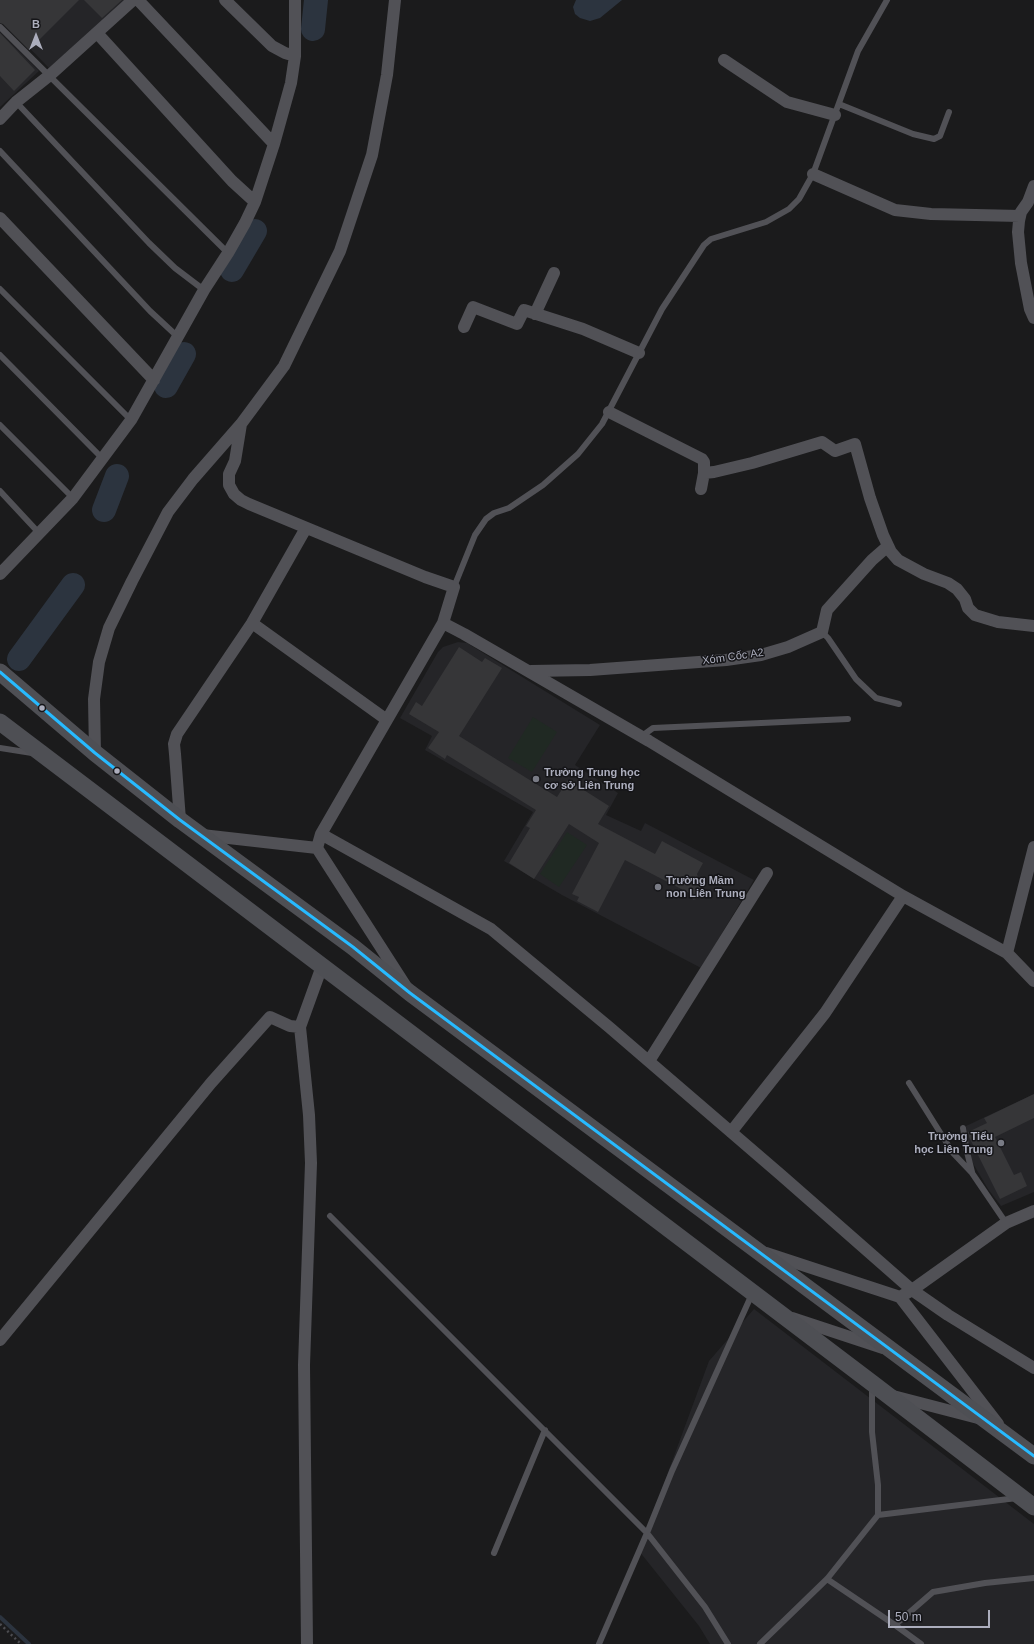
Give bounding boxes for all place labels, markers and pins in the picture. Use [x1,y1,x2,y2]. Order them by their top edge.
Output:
unlabelled marker [37,703,47,713]
unlabelled marker [112,766,122,776]
place label: Trường Trung học cơ sở Liên Trung [544,766,640,792]
marker: Trường Trung học cơ sở Liên Trung [531,774,541,784]
place label: Trường Mầm non Liên Trung [666,874,745,900]
marker: Trường Mầm non Liên Trung [653,882,663,892]
place label: Trường Tiểu học Liên Trung [914,1130,993,1156]
marker: Trường Tiểu học Liên Trung [996,1138,1006,1148]

